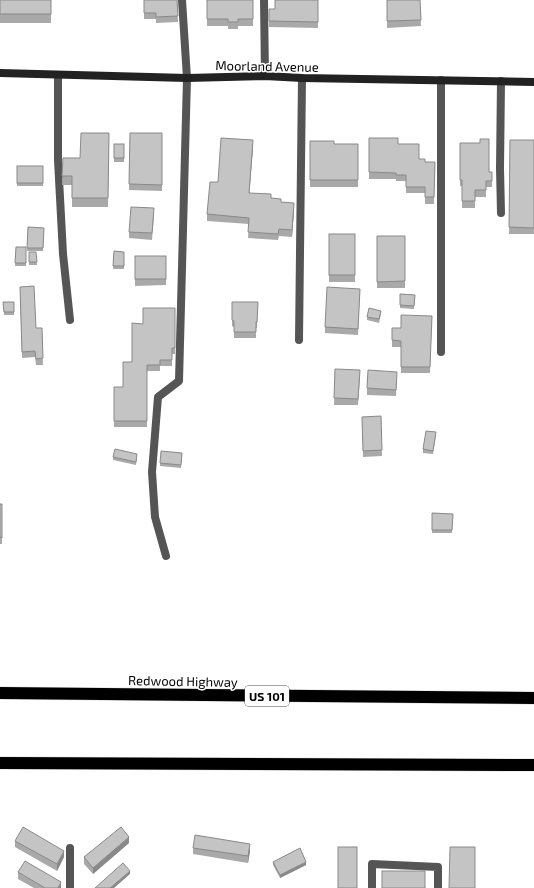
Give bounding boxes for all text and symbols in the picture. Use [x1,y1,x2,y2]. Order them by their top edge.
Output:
street label: Moorland Avenue [215,57,319,75]
street label: Redwood Highway [128,672,238,690]
road number: US 101 [245,686,289,706]

